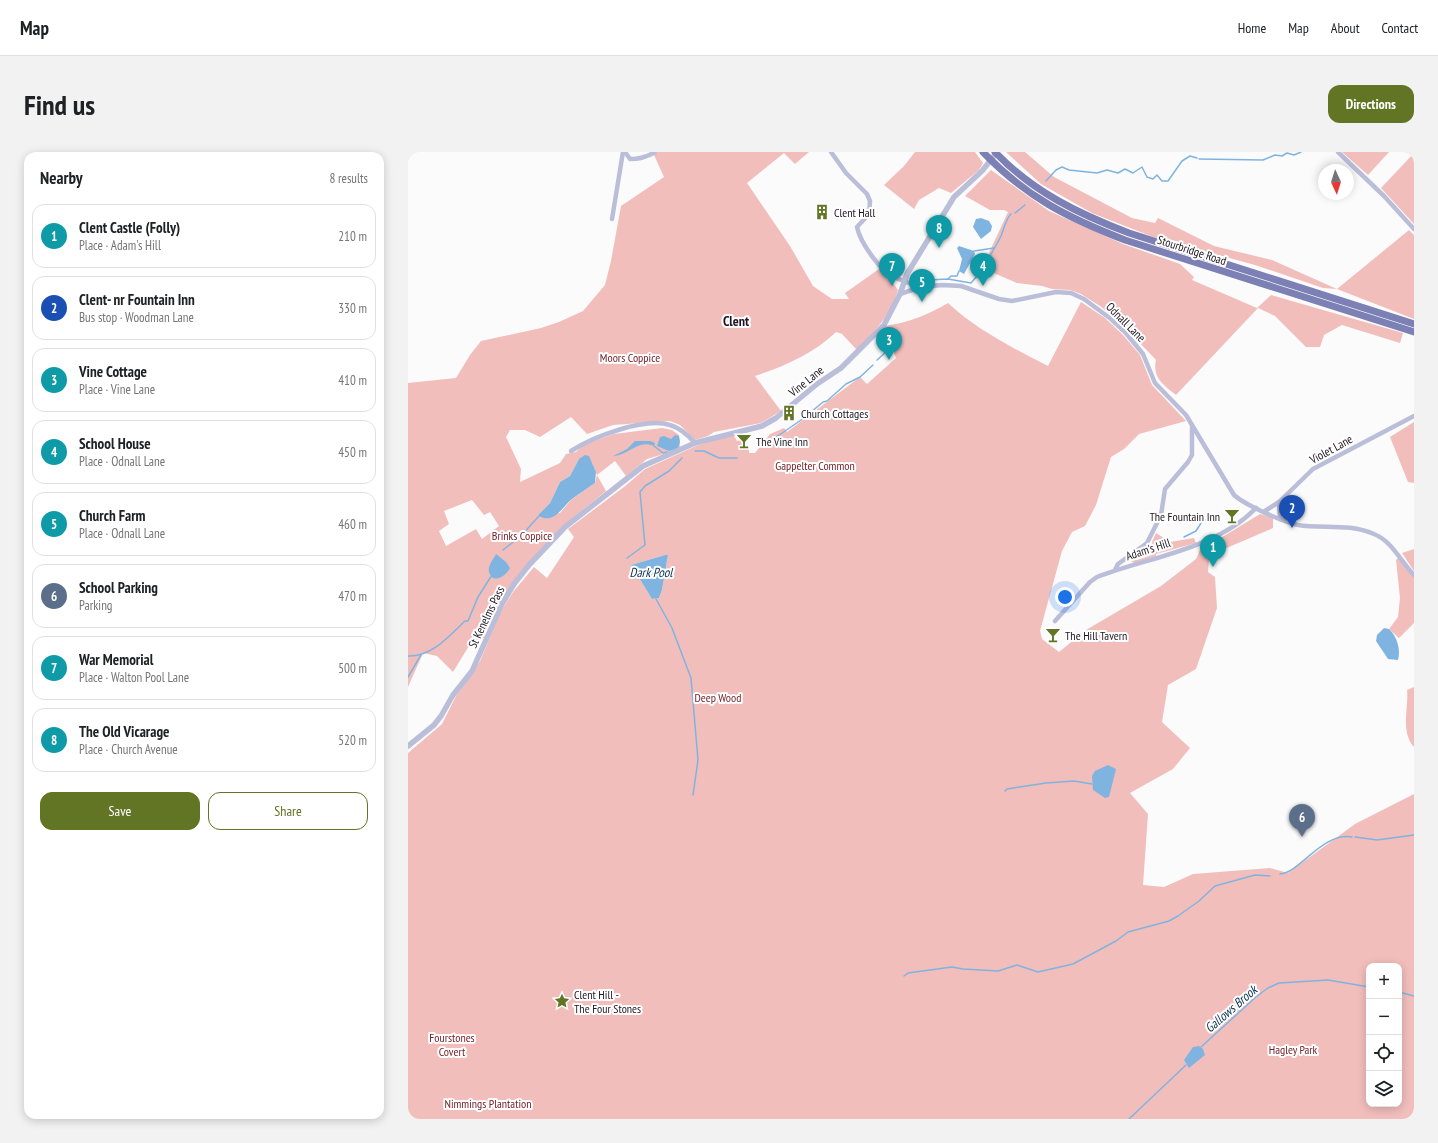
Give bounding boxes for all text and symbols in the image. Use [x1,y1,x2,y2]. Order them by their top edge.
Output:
text: Map [20,16,49,40]
text: Home [1238,19,1266,37]
text: Map [1288,19,1309,37]
text: About [1331,19,1360,37]
text: Contact [1382,19,1418,37]
button: Directions [1328,85,1414,123]
text: Find us [24,86,95,123]
north arrow [1318,164,1354,200]
text: Nearby [40,167,83,189]
text: 8 results [329,170,368,187]
building icon: Clent Hall [813,203,831,221]
place label: Clent Hall [834,205,875,220]
pin: 8 [926,215,952,248]
text: Clent Castle (Folly) [79,218,180,237]
text: 1 [51,228,57,245]
text: 210 m [338,228,367,245]
street label: Stourbridge Road [1156,232,1228,268]
text: Place · Adam's Hill [79,237,161,254]
pin: 7 [879,253,905,286]
pin: 4 [970,253,996,286]
pin: 5 [909,269,935,302]
text: Clent- nr Fountain Inn [79,290,195,309]
street label: Odnall Lane [1103,299,1149,345]
text: 2 [51,300,57,317]
text: 330 m [338,300,367,317]
text: Bus stop · Woodman Lane [79,309,194,326]
district label: Clent [723,312,749,330]
pin: 3 [876,327,902,360]
park label: Moors Coppice [600,350,660,365]
text: Vine Cottage [79,362,147,381]
street label: Vine Lane [785,362,827,400]
text: 3 [51,372,57,389]
text: 410 m [338,372,367,389]
text: Place · Vine Lane [79,381,155,398]
building icon: Church Cottages [780,404,798,422]
place label: Church Cottages [801,406,868,421]
street label: Violet Lane [1306,431,1355,467]
bar icon: The Vine Inn [735,432,753,450]
text: School House [79,434,151,453]
place label: The Vine Inn [756,434,808,449]
text: 4 [51,444,57,461]
text: 450 m [338,444,367,461]
text: Place · Odnall Lane [79,453,165,470]
park label: Gappelter Common [775,458,855,473]
pin: 2 [1279,495,1305,528]
text: Church Farm [79,506,146,525]
bar icon: The Fountain Inn [1223,507,1241,525]
place label: The Fountain Inn [1149,509,1220,524]
text: 5 [51,516,57,533]
text: 460 m [338,516,367,533]
text: Place · Odnall Lane [79,525,165,542]
park label: Brinks Coppice [492,528,552,543]
pin: 1 [1200,534,1226,567]
street label: Adam's Hill [1124,535,1173,563]
water label: Dark Pool [630,564,674,581]
text: School Parking [79,578,158,597]
street label: St Kenelms Pass [465,584,507,650]
your location [1055,587,1075,607]
text: 6 [51,588,57,605]
text: 470 m [338,588,367,605]
text: Parking [79,597,112,614]
bar icon: The Hill Tavern [1044,626,1062,644]
place label: The Hill Tavern [1065,628,1127,643]
text: War Memorial [79,650,153,669]
text: 7 [51,660,57,677]
text: 500 m [338,660,367,677]
text: Place · Walton Pool Lane [79,669,189,686]
park label: Deep Wood [695,690,741,705]
text: The Old Vicarage [79,722,170,741]
text: 8 [51,732,57,749]
text: 520 m [338,732,367,749]
text: Place · Church Avenue [79,741,178,758]
button: Save [40,792,200,830]
button: Share [208,792,368,830]
pin: 6 [1289,804,1315,837]
map controls [1366,963,1402,1107]
button: + [1366,963,1402,999]
water label: Gallows Brook [1201,980,1262,1036]
place label: Clent Hill - The Four Stones [574,987,641,1016]
place icon: Clent Hill - The Four Stones [553,992,571,1010]
button: − [1366,999,1402,1035]
park label: Fourstones Covert [429,1030,475,1059]
button: locate [1366,1035,1402,1071]
park label: Hagley Park [1269,1042,1318,1057]
button: layers [1366,1071,1402,1107]
park label: Nimmings Plantation [444,1096,532,1111]

